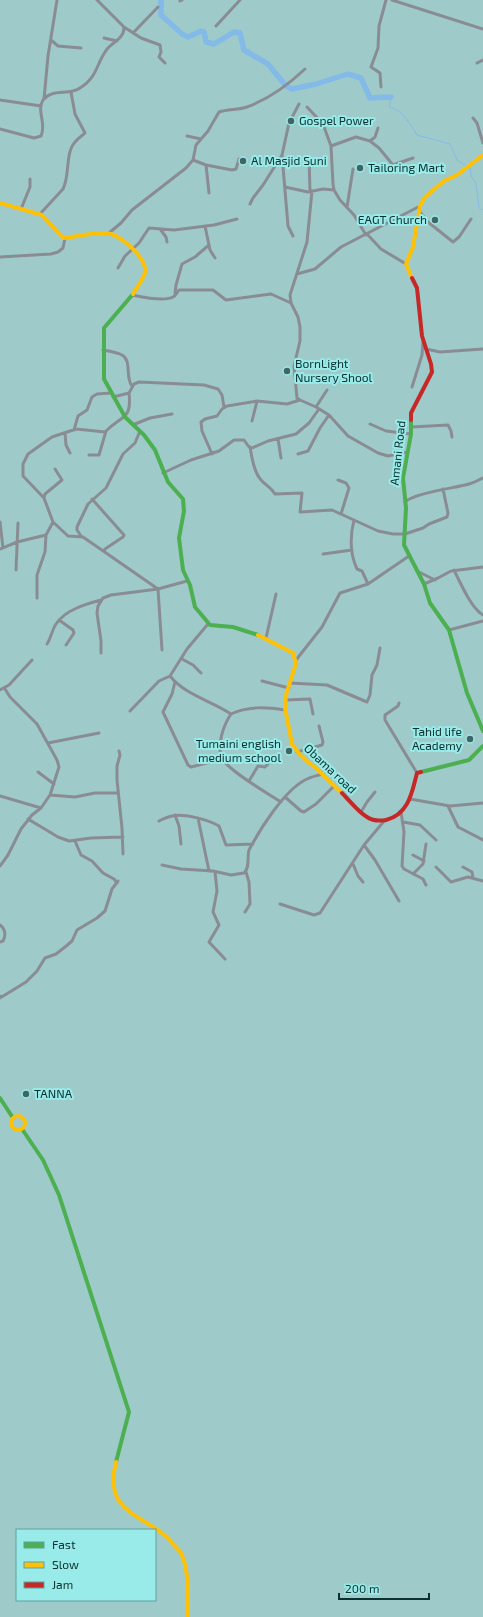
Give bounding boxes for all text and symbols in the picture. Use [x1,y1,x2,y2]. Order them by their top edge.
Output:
place label: Gospel Power [299,113,374,127]
marker: Gospel Power [286,116,296,126]
place label: Al Masjid Suni [251,153,327,168]
marker: Al Masjid Suni [238,156,248,166]
place label: Tailoring Mart [368,160,445,174]
marker: Tailoring Mart [355,163,365,173]
place label: EAGT Church [358,212,427,226]
marker: EAGT Church [430,215,440,225]
place label: BornLight Nursery Shool [295,356,373,384]
marker: BornLight Nursery Shool [282,366,292,376]
street label: Amani Road [387,420,407,486]
place label: Tahid life Academy [412,724,463,752]
marker: Tahid life Academy [465,734,475,744]
place label: Tumaini english medium school [196,736,281,764]
street label: Obama road [302,741,360,796]
marker: Tumaini english medium school [284,746,294,756]
place label: TANNA [34,1086,73,1100]
marker: TANNA [21,1089,31,1099]
legend [16,1529,156,1601]
text: Fast [52,1537,76,1551]
text: Slow [52,1557,79,1571]
scale bar [339,1575,429,1601]
text: Jam [52,1577,73,1591]
text: 200 m [345,1581,379,1595]

